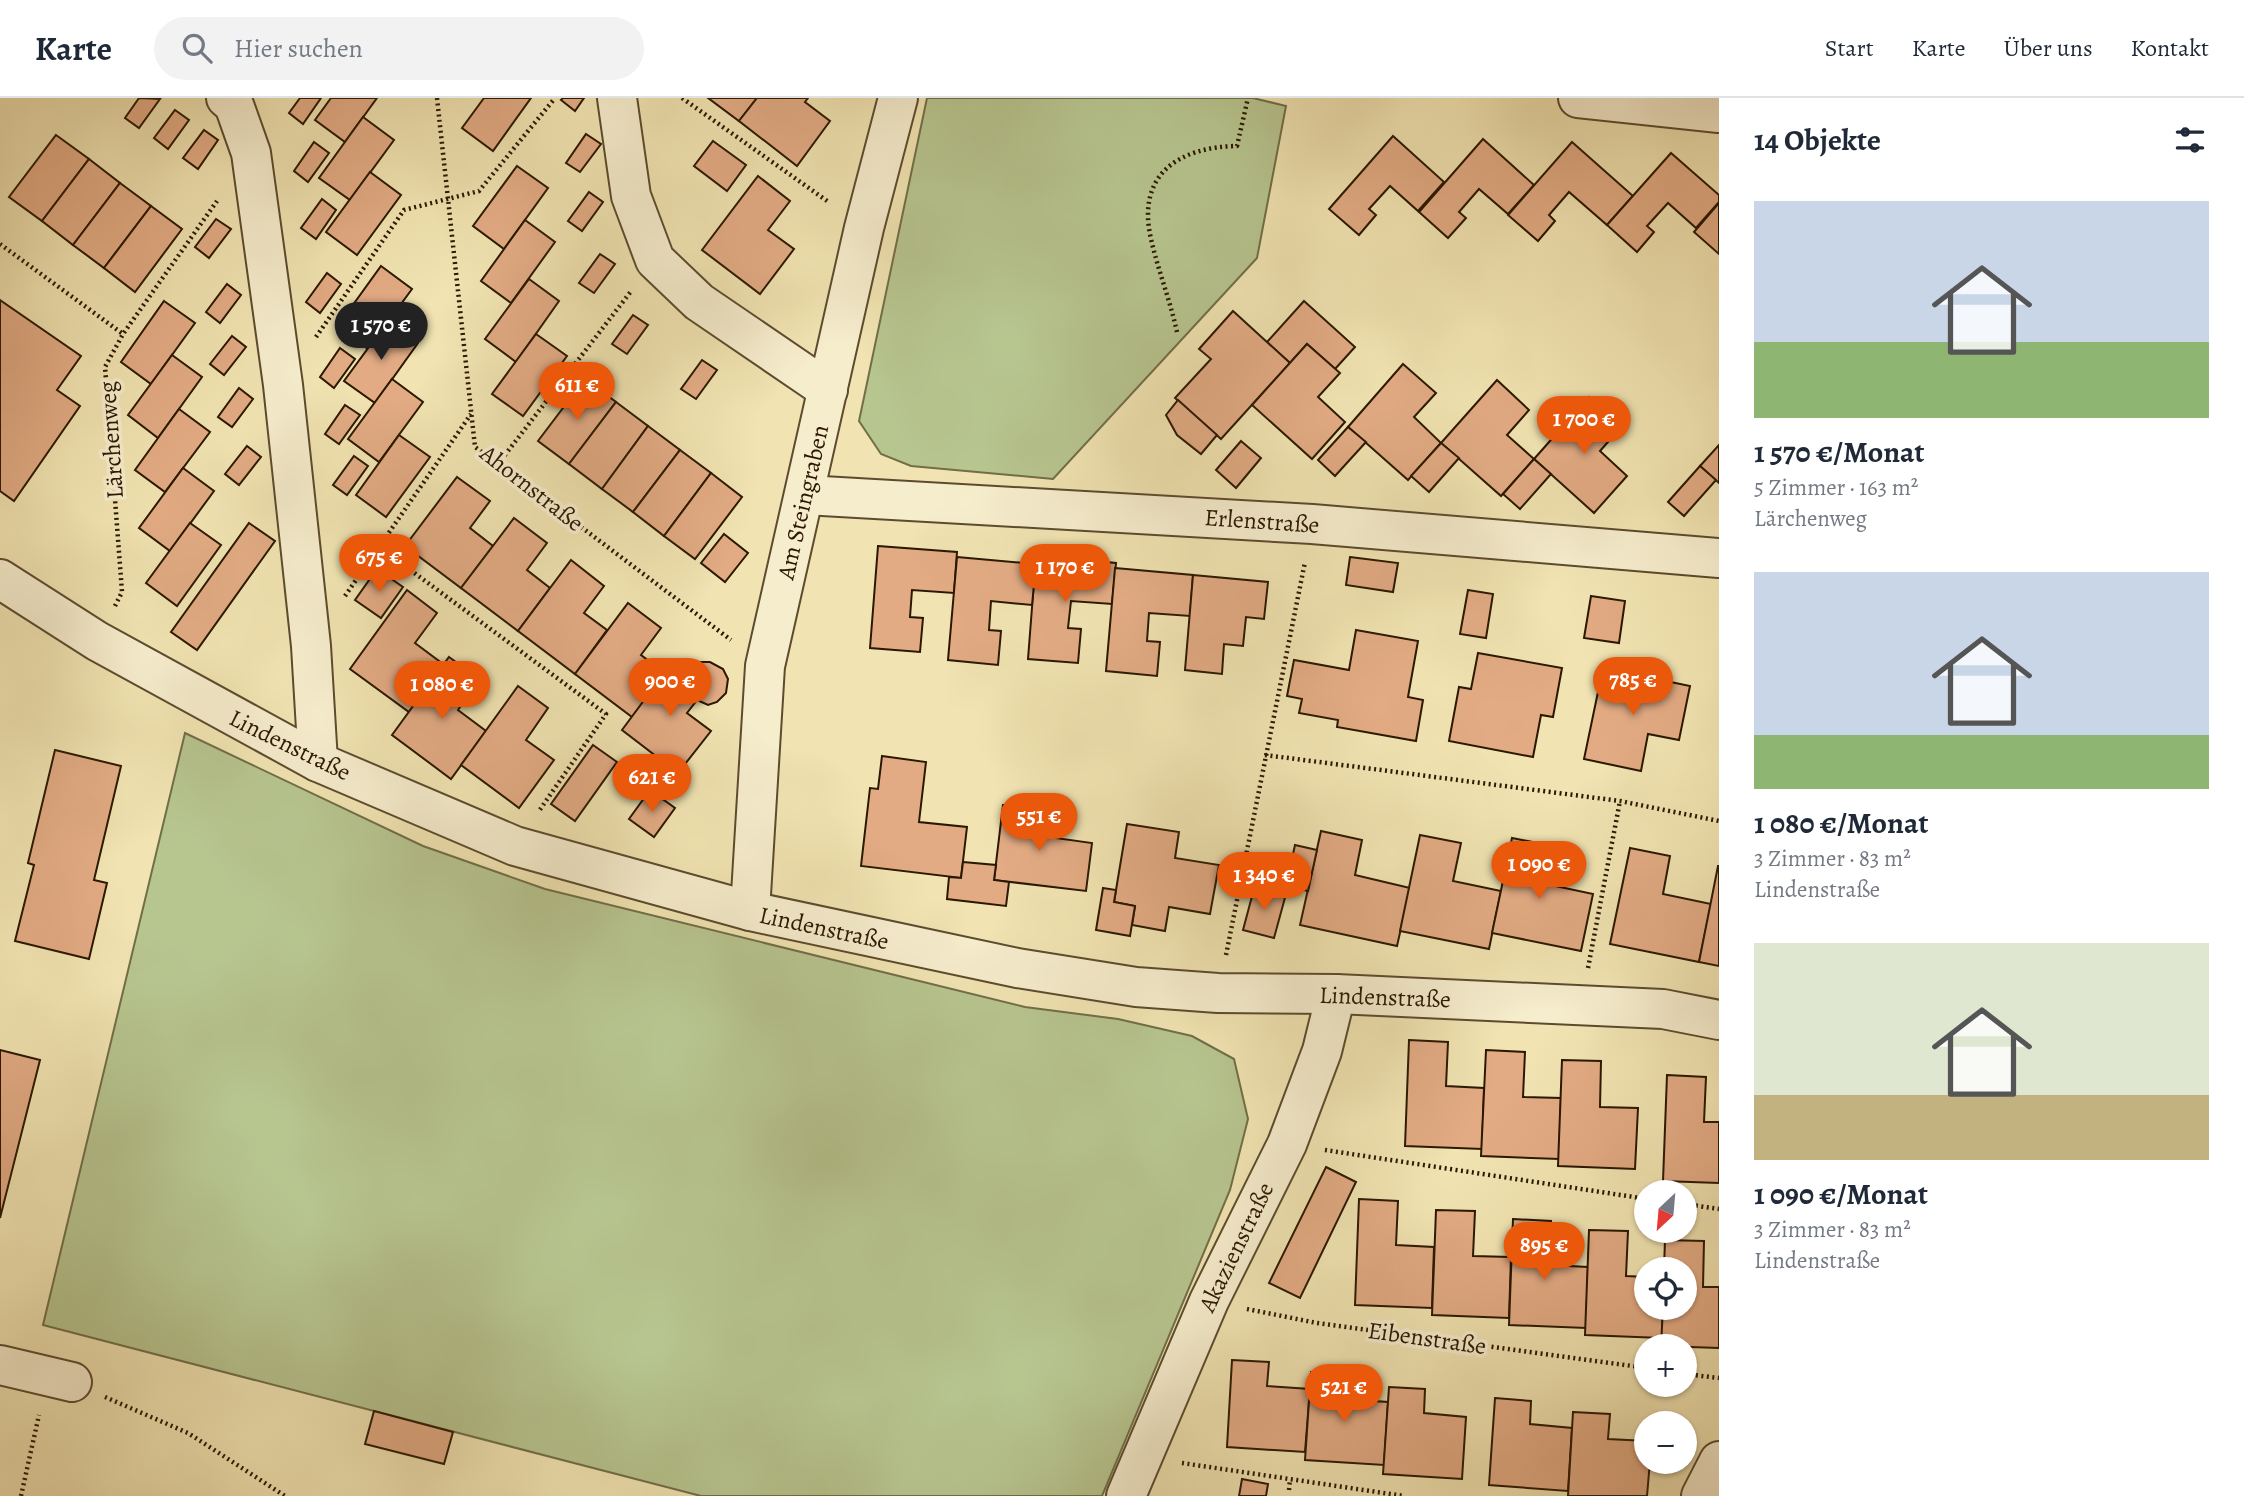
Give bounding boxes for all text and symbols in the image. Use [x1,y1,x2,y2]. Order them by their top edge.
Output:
search box [154,17,644,80]
text: Karte [35,26,112,71]
icon: search [178,29,216,67]
text: Hier suchen [234,31,363,66]
text: Start [1825,32,1874,64]
text: Karte [1912,32,1966,64]
text: Über uns [2004,32,2093,64]
text: Kontakt [2131,32,2209,64]
text: 14 Objekte [1754,120,1881,160]
icon: filters [2171,121,2209,159]
icon: home [1919,247,2045,373]
pin: 1 570 € [316,302,446,362]
text: 1 570 € [351,309,411,340]
pin: 611 € [528,362,626,422]
text: 611 € [555,369,599,400]
street label: Lärchenweg [91,380,131,500]
pin: 1 700 € [1519,396,1649,456]
text: 1 700 € [1553,403,1615,434]
street label: Am Steingraben [769,422,836,583]
text: 1 570 €/Monat [1754,432,1925,472]
street label: Ahornstraße [473,437,590,539]
text: 5 Zimmer · 163 m² [1754,472,1918,503]
street label: Erlenstraße [1203,501,1321,541]
text: Lärchenweg [1754,503,1867,534]
pin: 675 € [330,534,428,594]
text: 675 € [355,541,403,572]
pin: 1 170 € [1000,545,1130,604]
text: 1 170 € [1035,551,1095,582]
icon: home [1919,618,2045,744]
pin: 900 € [621,658,719,718]
pin: 785 € [1584,658,1682,717]
pin: 1 080 € [377,662,507,721]
text: 785 € [1609,664,1657,695]
text: 900 € [645,665,696,696]
text: 1 080 € [410,668,474,699]
street label: Lindenstraße [224,702,356,788]
pin: 621 € [603,754,701,814]
text: 621 € [628,761,676,792]
pin: 551 € [990,794,1088,853]
text: 551 € [1016,800,1062,831]
text: 1 080 €/Monat [1754,803,1928,843]
pin: 1 090 € [1474,842,1604,901]
text: 3 Zimmer · 83 m² [1754,843,1911,874]
text: 1 090 € [1507,848,1571,879]
pin: 1 340 € [1199,852,1329,912]
text: 1 340 € [1233,859,1295,890]
text: Lindenstraße [1754,874,1880,905]
street label: Lindenstraße [756,899,892,957]
street label: Lindenstraße [1319,979,1451,1015]
icon: home [1919,989,2045,1115]
text: 1 090 €/Monat [1754,1174,1928,1214]
street label: Akazienstraße [1190,1177,1281,1318]
north arrow [1634,1180,1698,1242]
map controls [1634,1180,1697,1474]
text: 3 Zimmer · 83 m² [1754,1214,1911,1245]
pin: 895 € [1495,1222,1593,1282]
text: 895 € [1520,1229,1568,1260]
text: Lindenstraße [1754,1245,1880,1276]
button: locate [1634,1257,1697,1320]
street label: Eibenstraße [1366,1314,1488,1362]
button: + [1634,1334,1697,1397]
pin: 521 € [1295,1364,1393,1424]
text: 521 € [1321,1371,1367,1402]
button: − [1634,1411,1697,1474]

